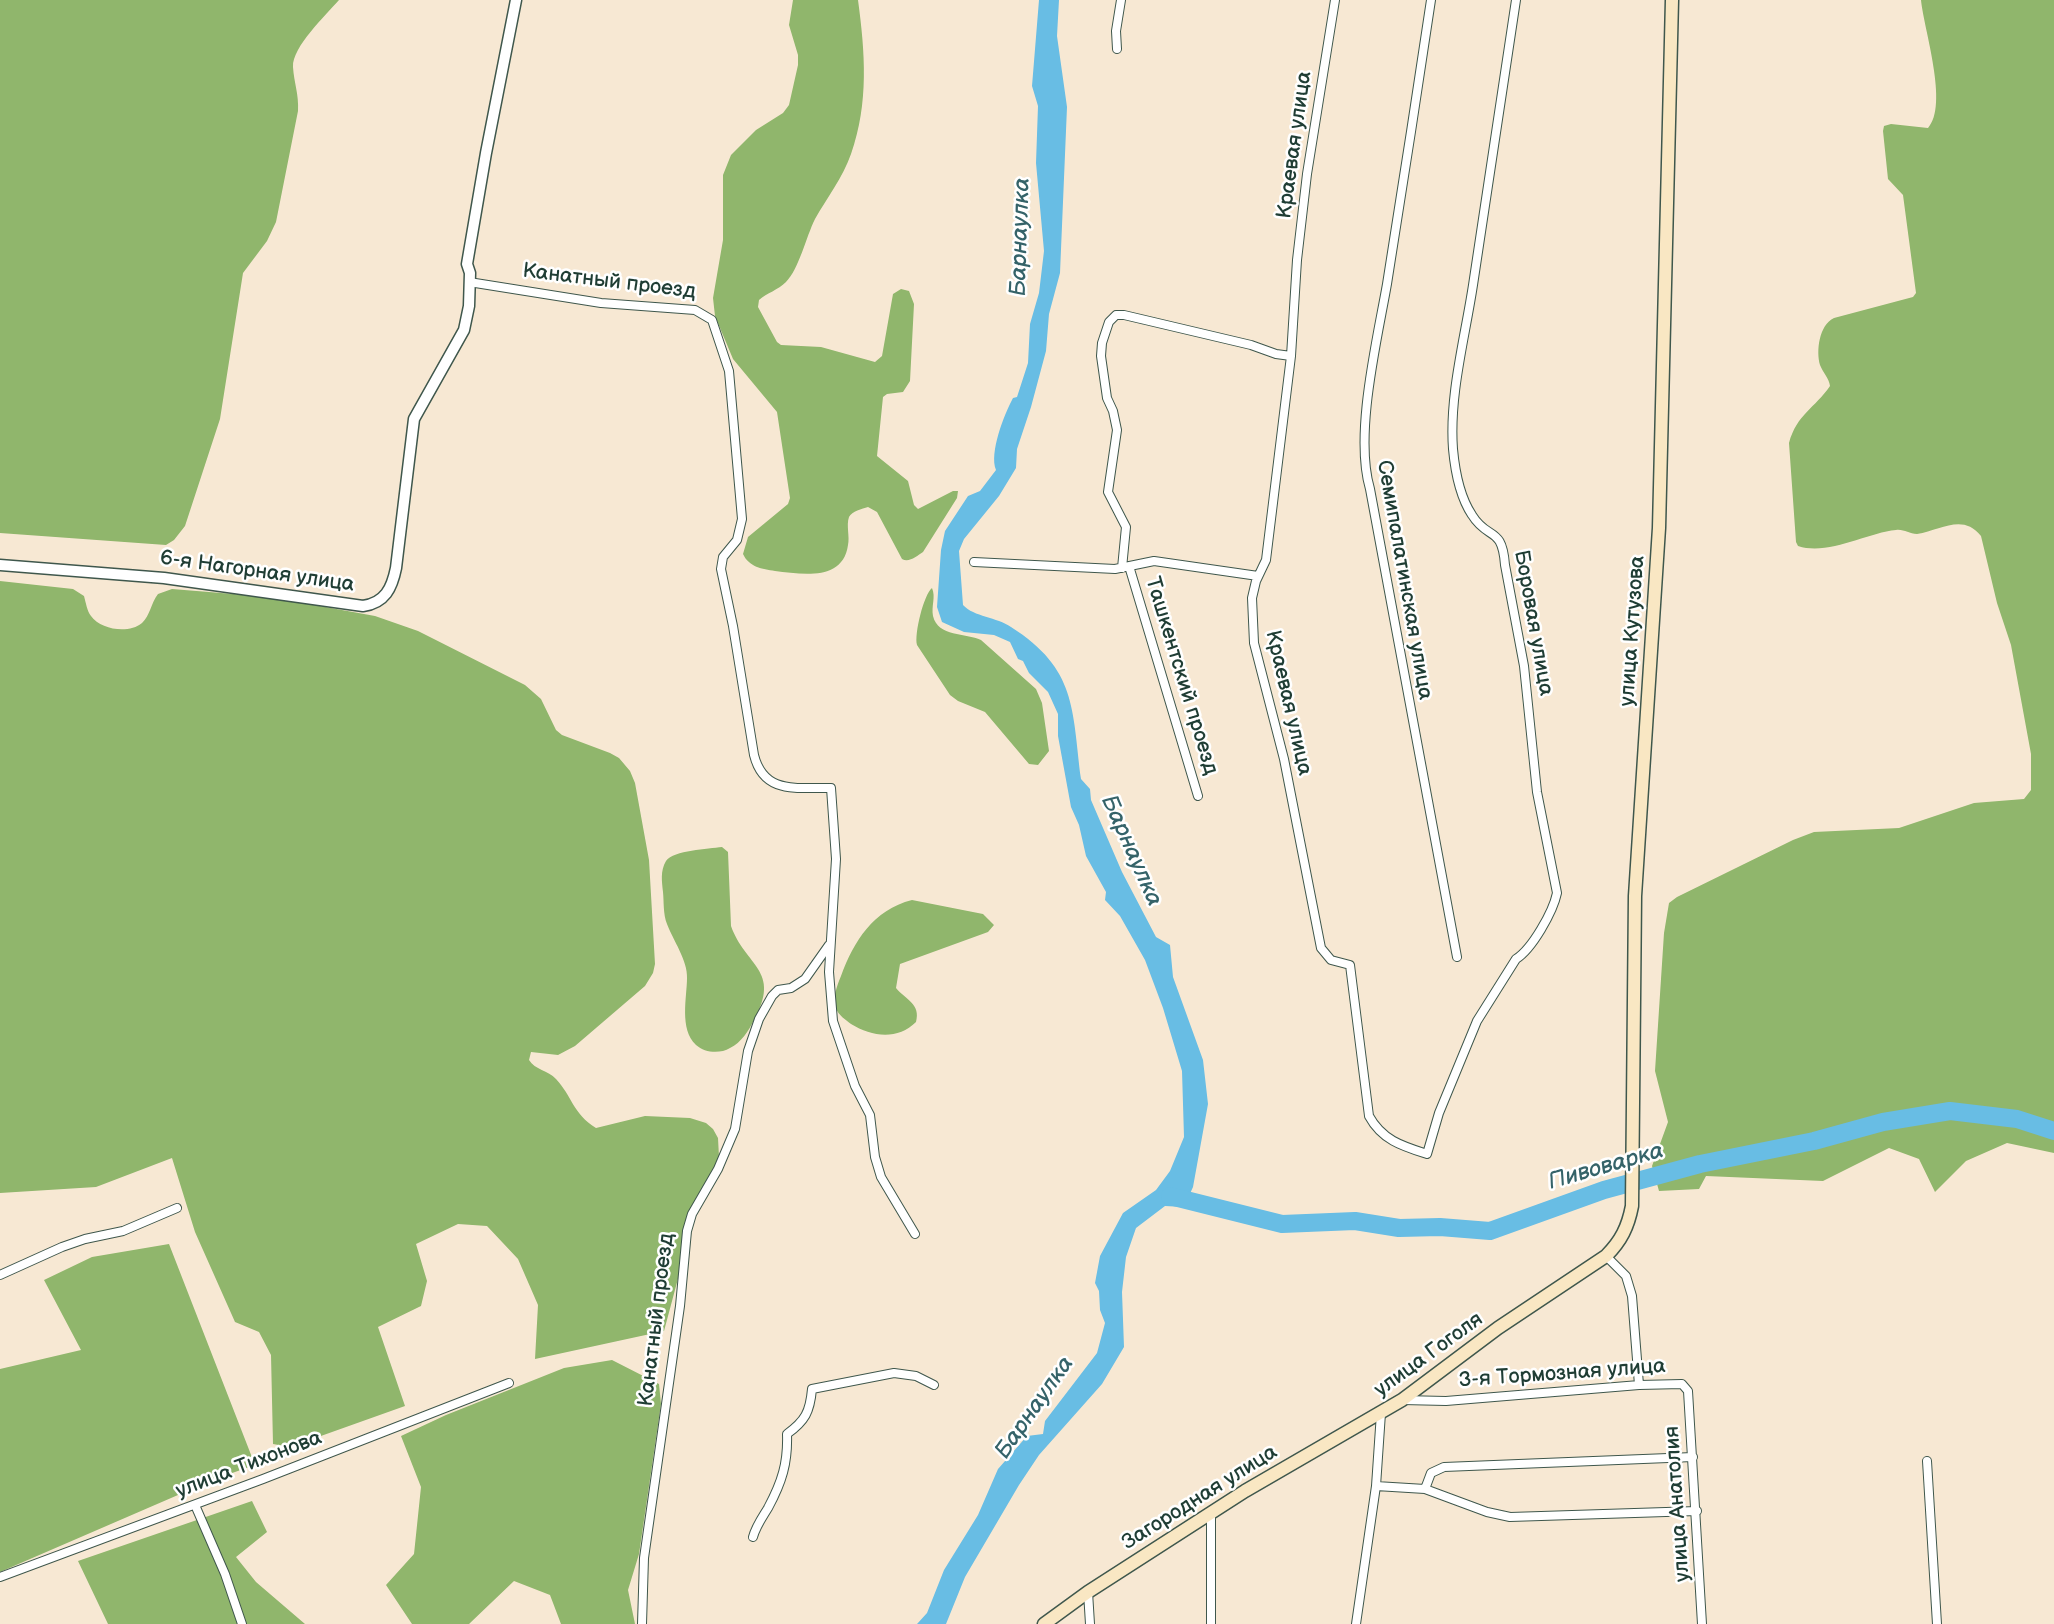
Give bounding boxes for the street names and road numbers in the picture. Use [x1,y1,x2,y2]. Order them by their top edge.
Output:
street label: Краевая улица [1272,70,1318,220]
street label: Канатный проезд [521,259,697,305]
street label: Семипалатинская улица [1371,458,1437,702]
street label: 6-я Нагорная улица [158,546,356,598]
street label: Боровая улица [1508,548,1558,698]
street label: улица Кутузова [1615,555,1651,707]
street label: Ташкентский проезд [1139,574,1223,778]
street label: Краевая улица [1259,628,1317,778]
street label: Канатный проезд [634,1232,680,1408]
street label: улица Гоголя [1370,1307,1488,1403]
street label: 3-я Тормозная улица [1458,1354,1666,1394]
street label: улица Анатолия [1660,1425,1696,1583]
street label: улица Тихонова [173,1426,325,1504]
street label: Загородная улица [1118,1440,1282,1556]

